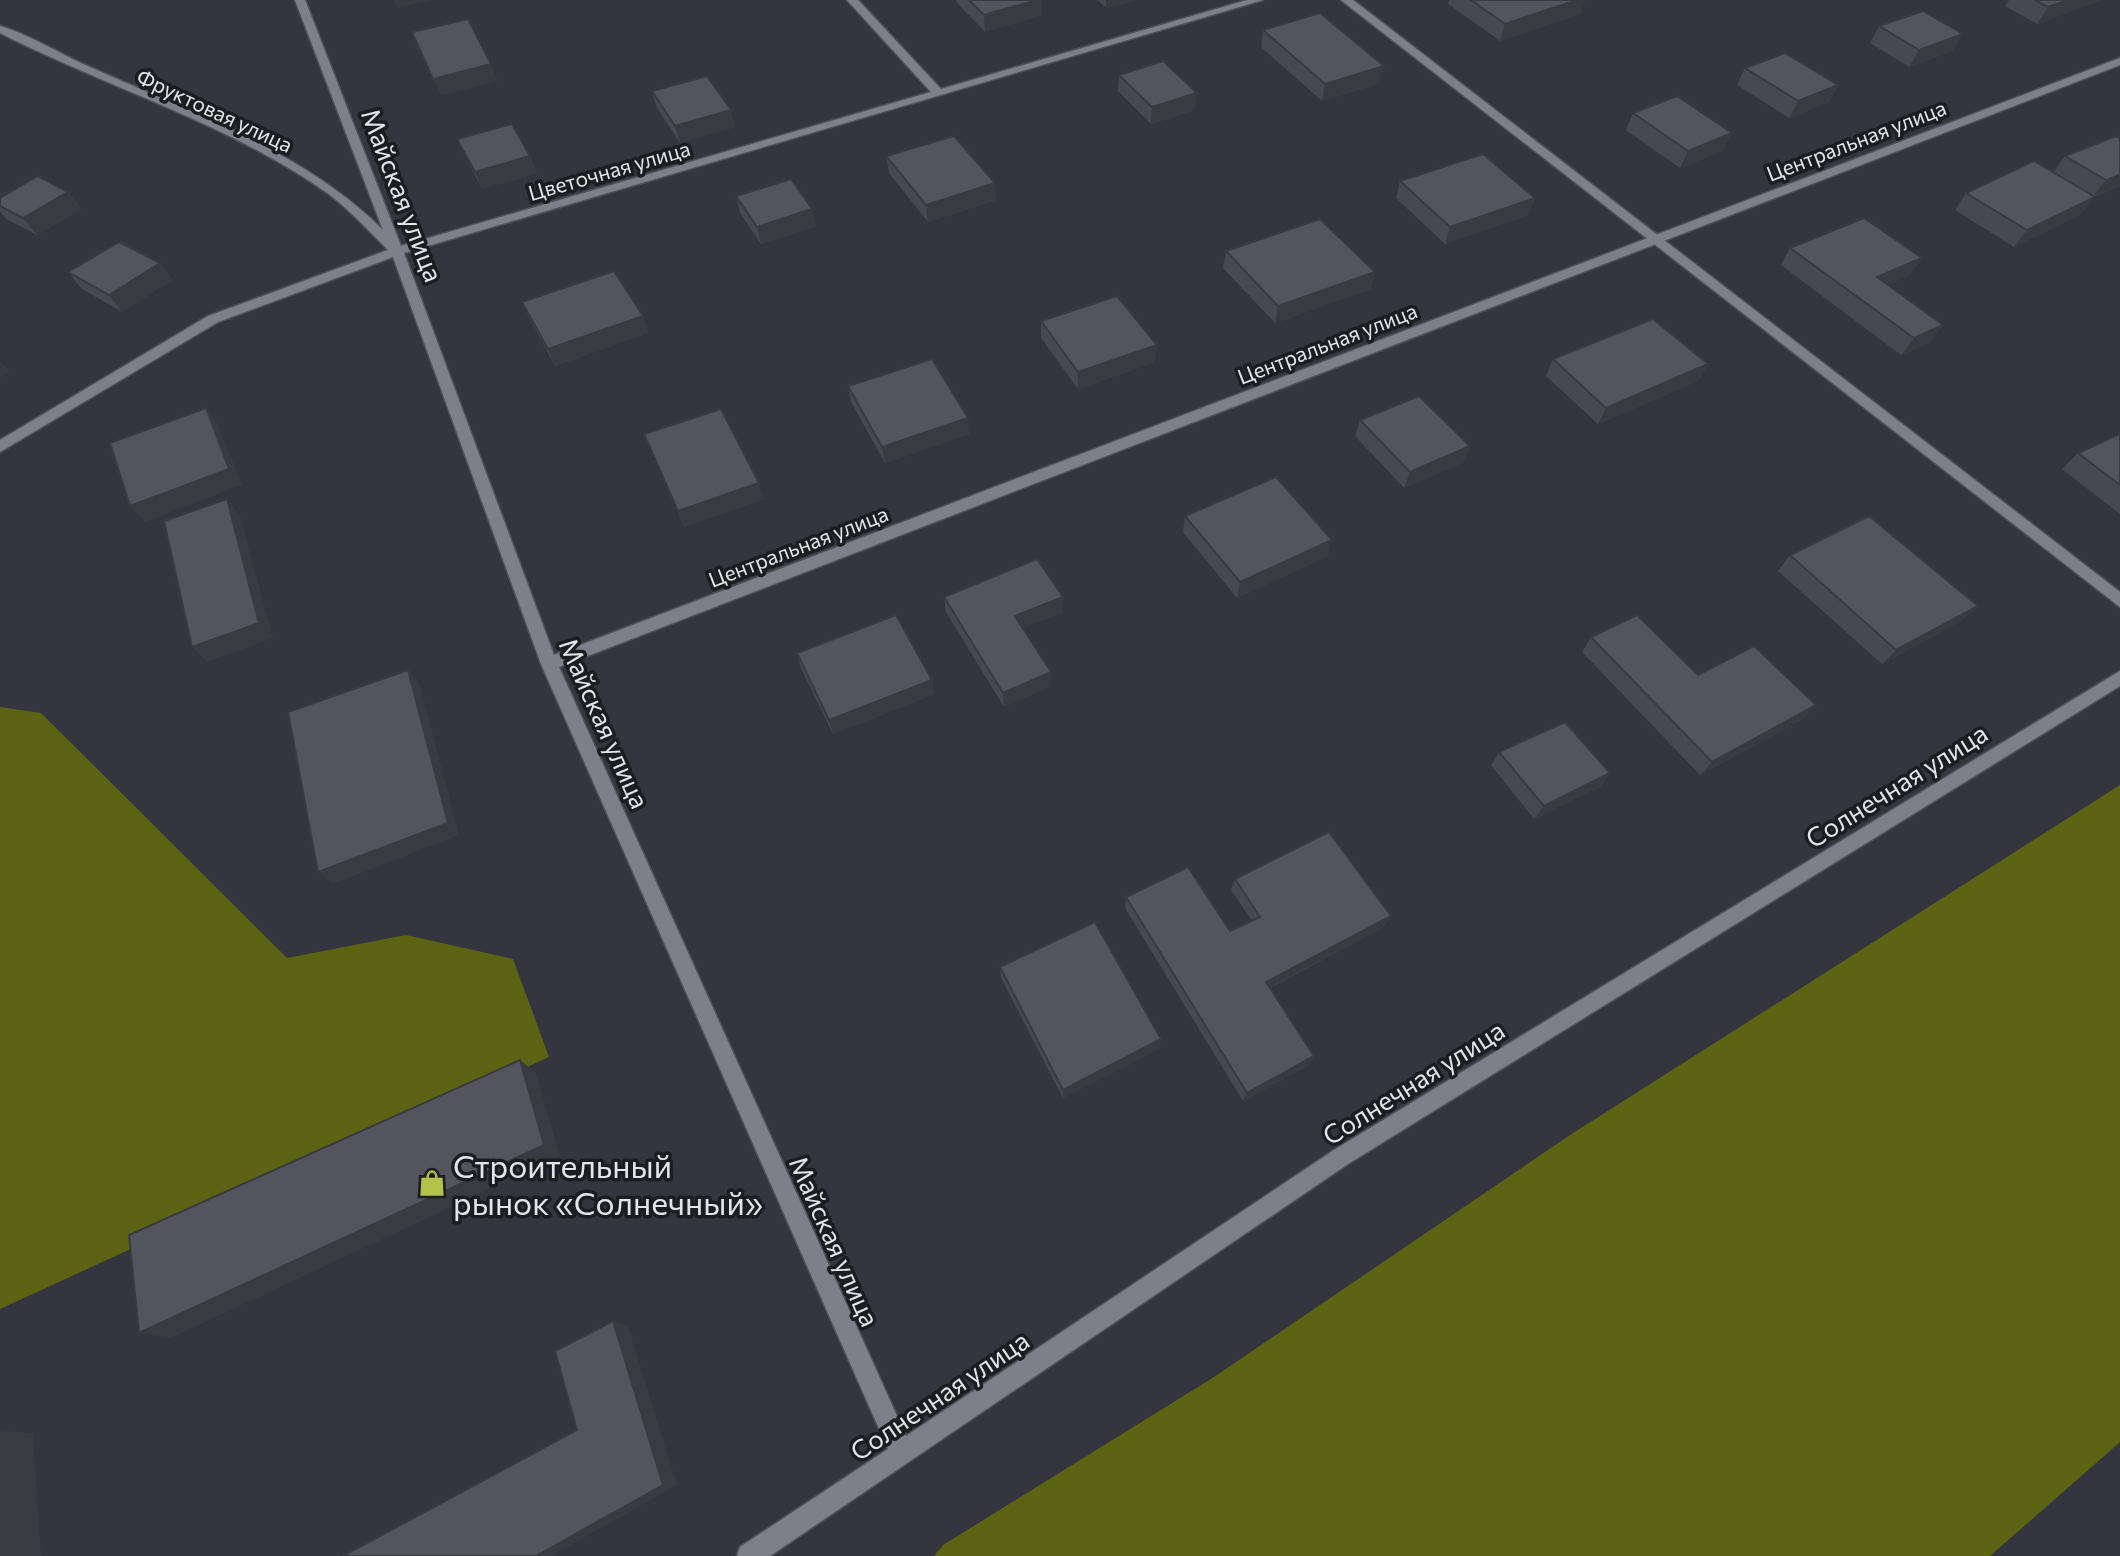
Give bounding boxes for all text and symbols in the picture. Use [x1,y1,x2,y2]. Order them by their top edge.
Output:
street label: Фруктовая улица [133,63,297,157]
street label: Центральная улица [1763,94,1949,186]
street label: Майская улица [356,104,450,286]
street label: Цветочная улица [525,135,693,205]
street label: Центральная улица [1234,297,1420,389]
street label: Центральная улица [705,500,891,592]
street label: Майская улица [554,633,656,813]
street label: Солнечная улица [1799,717,1993,853]
street label: Солнечная улица [1316,1014,1510,1150]
place label: Строительный рынок «Солнечный» [453,1145,763,1222]
street label: Майская улица [784,1151,886,1331]
shop icon: Строительный рынок «Солнечный» [417,1168,447,1198]
street label: Солнечная улица [844,1324,1034,1466]

